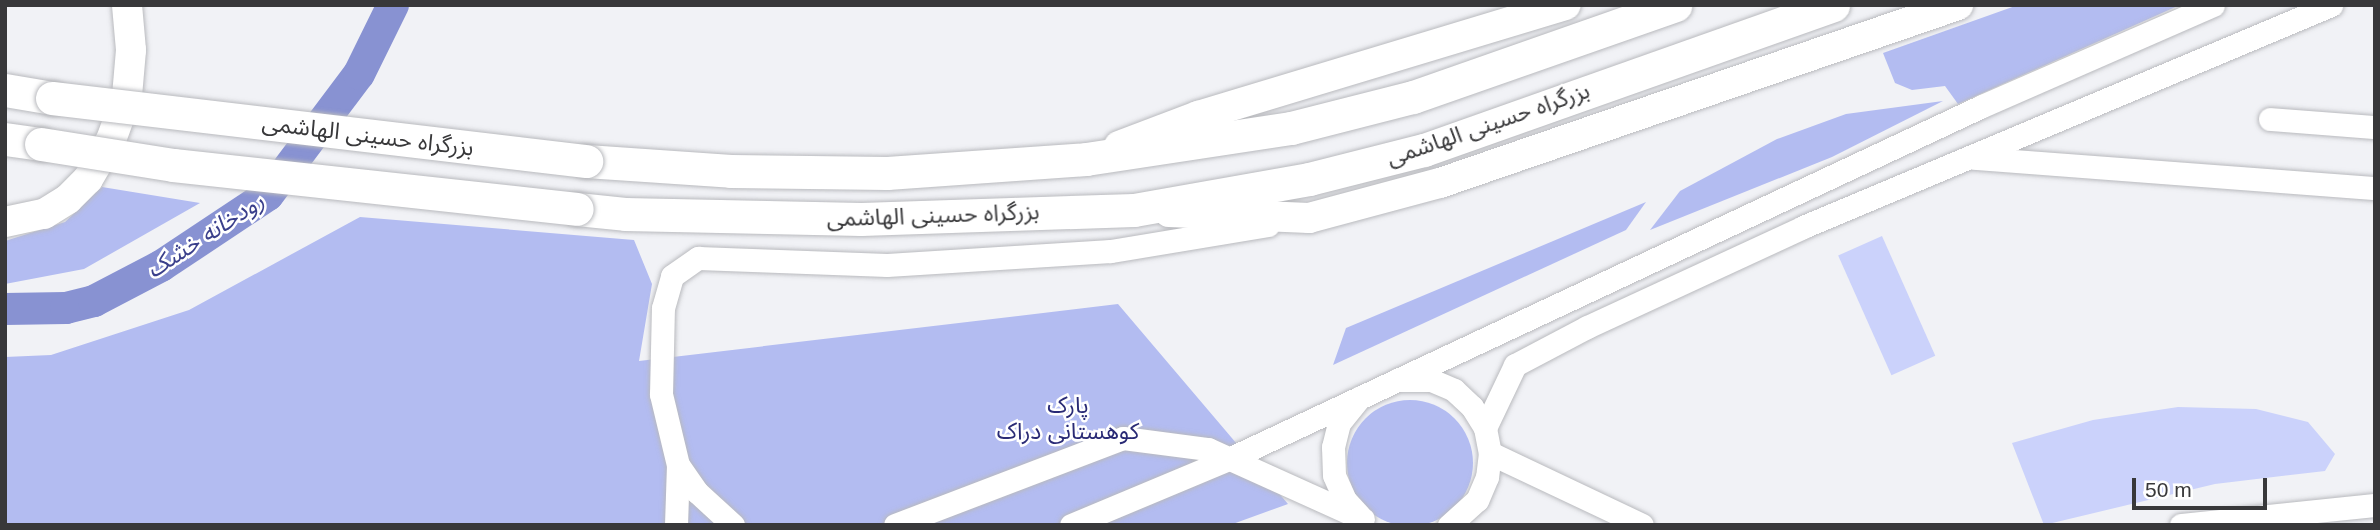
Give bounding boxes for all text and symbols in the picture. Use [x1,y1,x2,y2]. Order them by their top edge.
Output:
street label: بزرگراه حسینی الهاشمی [1383,76,1593,172]
street label: بزرگراه حسینی الهاشمی [261,108,475,162]
water label: رودخانه خشک [141,186,269,284]
street label: بزرگراه حسینی الهاشمی [826,197,1040,233]
park label: پارک کوهستانی دراک [997,391,1139,445]
scale bar [2135,463,2270,507]
text: 50 m [2145,478,2192,501]

